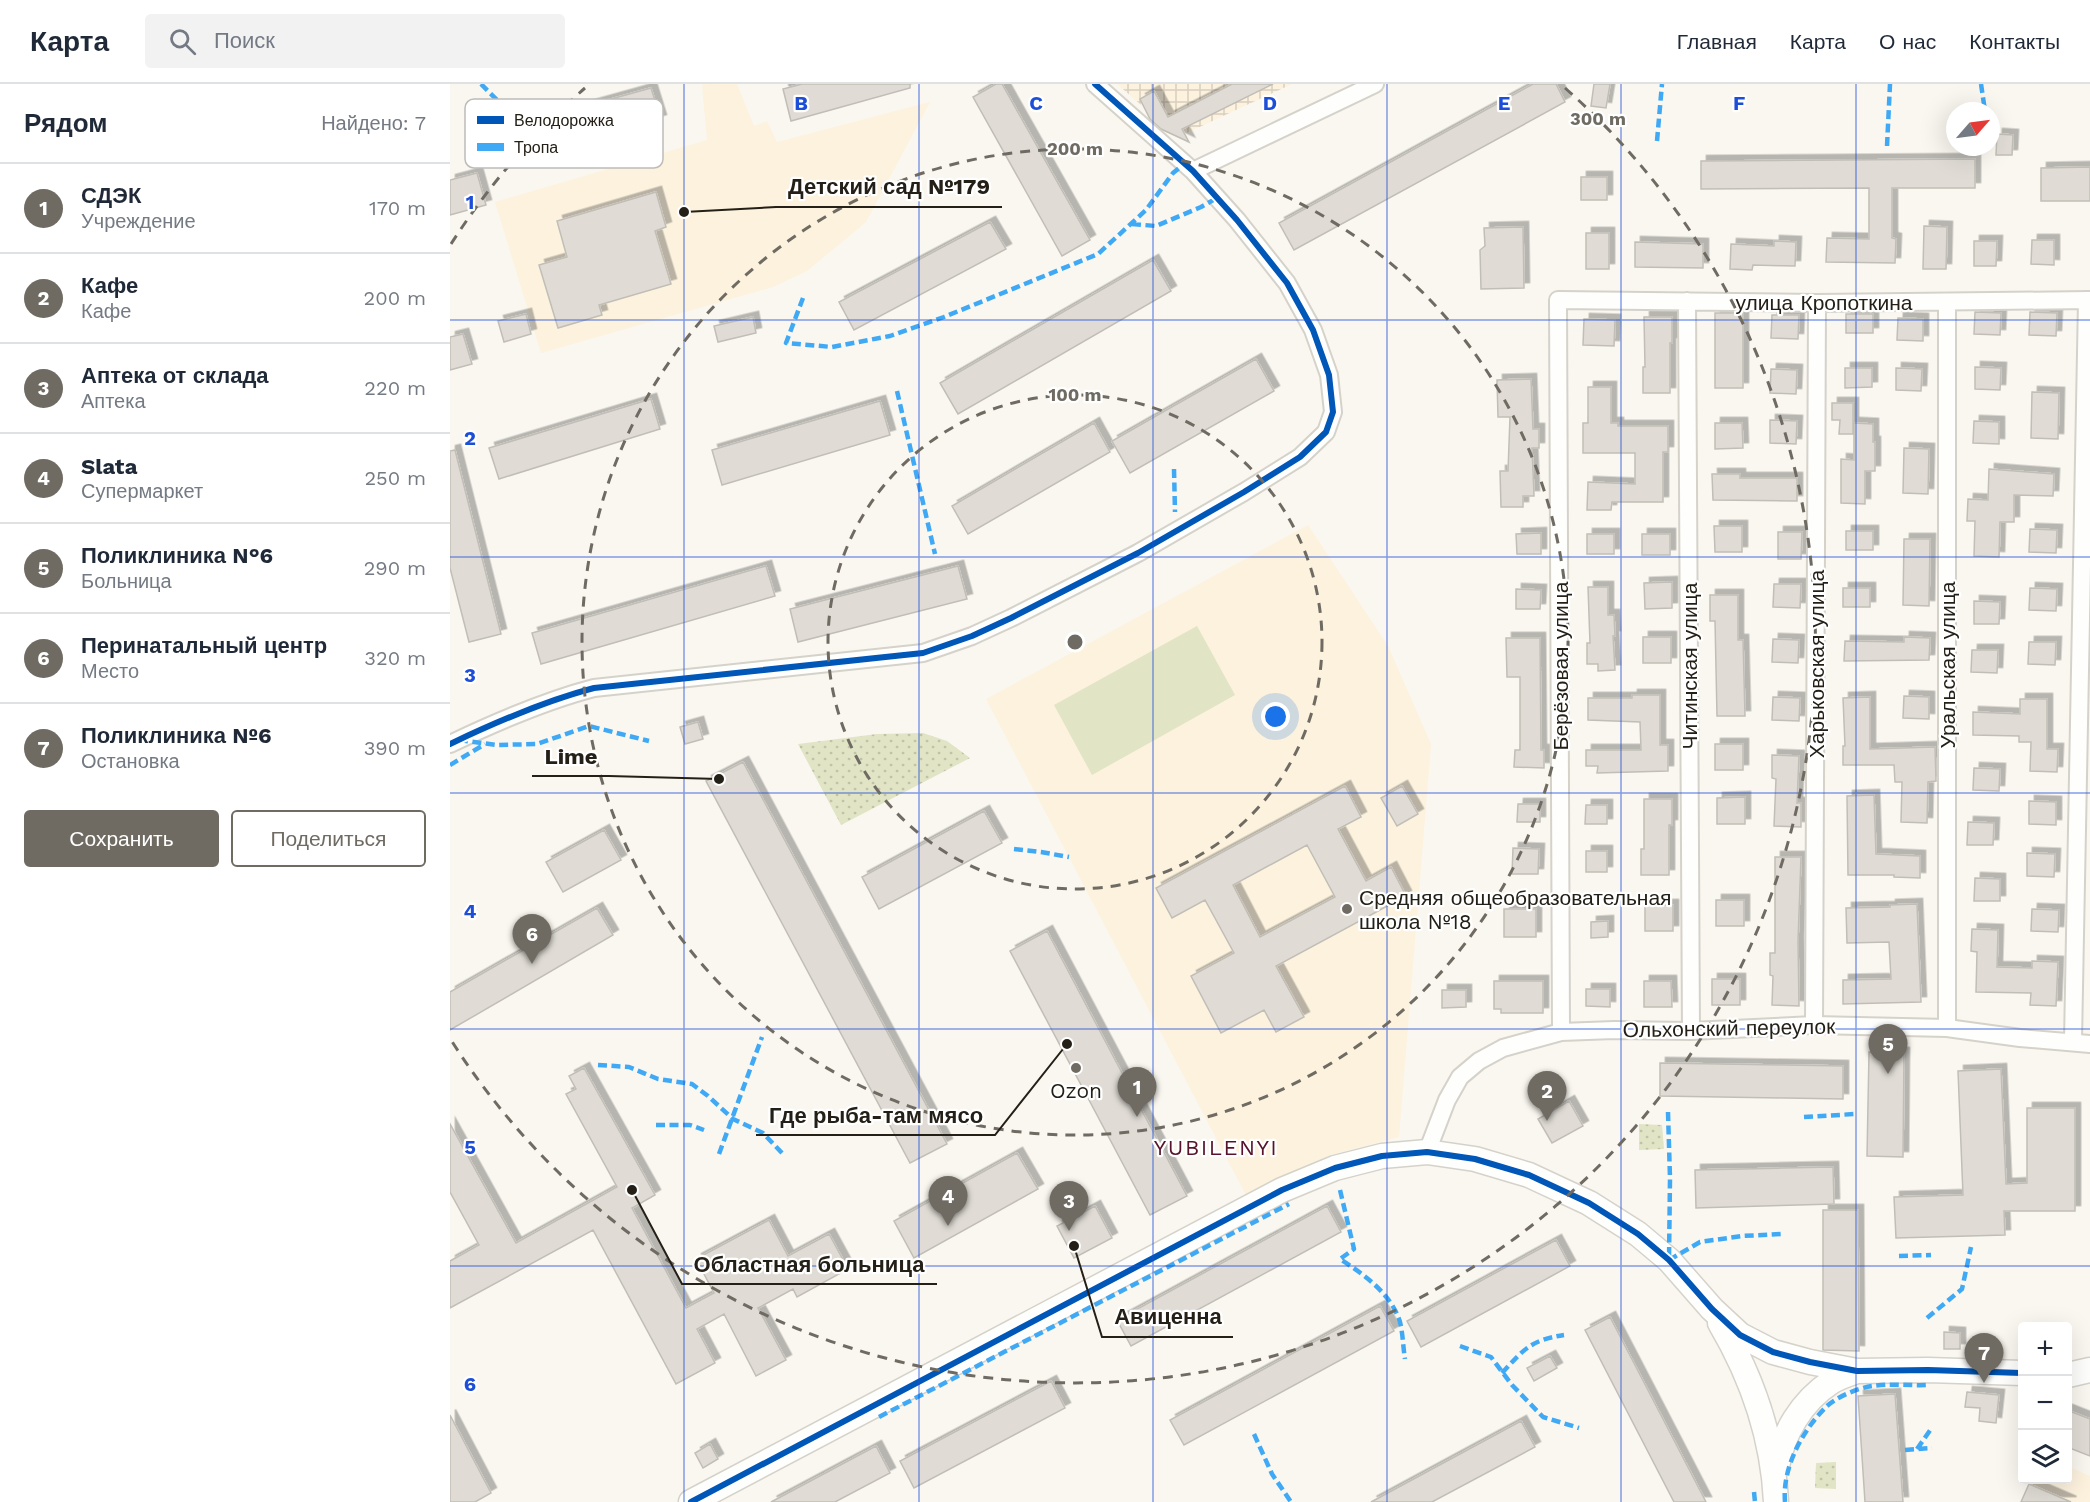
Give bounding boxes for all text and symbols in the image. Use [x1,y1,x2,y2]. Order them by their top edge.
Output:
search box [145,14,565,68]
text: Карта [30,25,109,58]
icon: search [166,25,199,58]
text: Поиск [214,28,275,53]
text: Главная [1677,29,1757,54]
text: Карта [1790,29,1846,54]
text: О нас [1879,29,1936,54]
text: Контакты [1969,29,2060,54]
text: B [794,91,808,115]
text: C [1029,91,1043,115]
text: D [1263,91,1277,115]
text: E [1498,91,1510,115]
text: F [1733,91,1745,115]
legend [465,99,663,168]
north arrow [1946,102,2000,156]
text: Рядом [24,108,107,138]
text: 300 m [1570,108,1626,129]
text: Найдено: 7 [321,111,426,135]
text: Велодорожка [514,111,614,130]
text: Тропа [514,138,558,157]
text: 200 m [1047,138,1103,159]
callout: Детский сад №179 [776,167,1002,207]
text: Детский сад №179 [788,174,990,199]
text: СДЭК [81,183,141,208]
text: 1 [466,190,474,214]
text: 1 [39,196,48,220]
text: 170 m [369,196,426,220]
text: Учреждение [81,209,196,233]
text: Кафе [81,273,138,298]
text: 2 [38,286,49,310]
text: 200 m [364,286,426,310]
street label: улица Кропоткина [1736,290,1913,315]
text: Кафе [81,299,131,323]
text: Аптека от склада [81,363,269,388]
text: 3 [38,376,49,400]
text: 220 m [364,376,426,400]
text: 100 m [1048,384,1102,405]
text: Аптека [81,389,146,413]
text: 2 [464,426,476,450]
text: Slata [81,454,137,479]
text: 4 [37,466,50,490]
text: 250 m [364,466,426,490]
text: Супермаркет [81,479,203,503]
text: Поликлиника N°6 [81,543,273,568]
text: 5 [38,556,49,580]
text: 290 m [364,556,426,580]
text: Больница [81,569,172,593]
street label: Харьковская улица [1804,569,1829,758]
street label: Берёзовая улица [1548,581,1573,750]
street label: Уральская улица [1935,581,1960,749]
street label: Читинская улица [1677,582,1702,749]
centre of rings [1065,632,1085,652]
text: Перинатальный центр [81,633,327,658]
text: 6 [37,646,50,670]
text: 320 m [364,646,426,670]
text: Место [81,659,139,683]
text: 3 [464,663,476,687]
your location [1261,702,1290,731]
text: Поликлиника №6 [81,723,272,748]
text: 7 [37,736,50,760]
text: 390 m [364,736,426,760]
callout: Lime [532,736,609,776]
text: Lime [544,744,598,769]
text: Остановка [81,749,180,773]
button: Сохранить [24,810,219,867]
button: Поделиться [231,810,426,867]
place label: Средняя общеобразовательная школа №18 [1359,885,1672,934]
text: 4 [464,899,477,923]
marker: Средняя общеобразовательная школа №18 [1340,902,1354,916]
pin: 6 [512,914,551,964]
street label: Ольхонский переулок [1622,1014,1836,1042]
pin: 5 [1868,1024,1908,1074]
marker: Ozon [1069,1061,1083,1075]
pin: 1 [1118,1068,1156,1117]
pin: 2 [1528,1072,1566,1121]
place label: Ozon [1050,1078,1102,1103]
callout: Где рыба-там мясо [756,1095,995,1135]
text: Где рыба-там мясо [769,1103,983,1128]
text: 5 [464,1135,476,1159]
district label: YUBILENYI [1154,1135,1278,1160]
pin: 4 [928,1176,968,1226]
pin: 3 [1050,1182,1088,1231]
callout: Областная больница [682,1244,937,1284]
text: Областная больница [694,1252,925,1277]
callout: Авиценна [1102,1297,1233,1337]
text: Авиценна [1114,1304,1223,1329]
map controls [2018,1322,2072,1484]
button: + [2018,1322,2072,1376]
pin: 7 [1964,1334,2003,1383]
text: 6 [464,1372,476,1396]
button: − [2018,1376,2072,1430]
button: layers [2018,1430,2072,1484]

